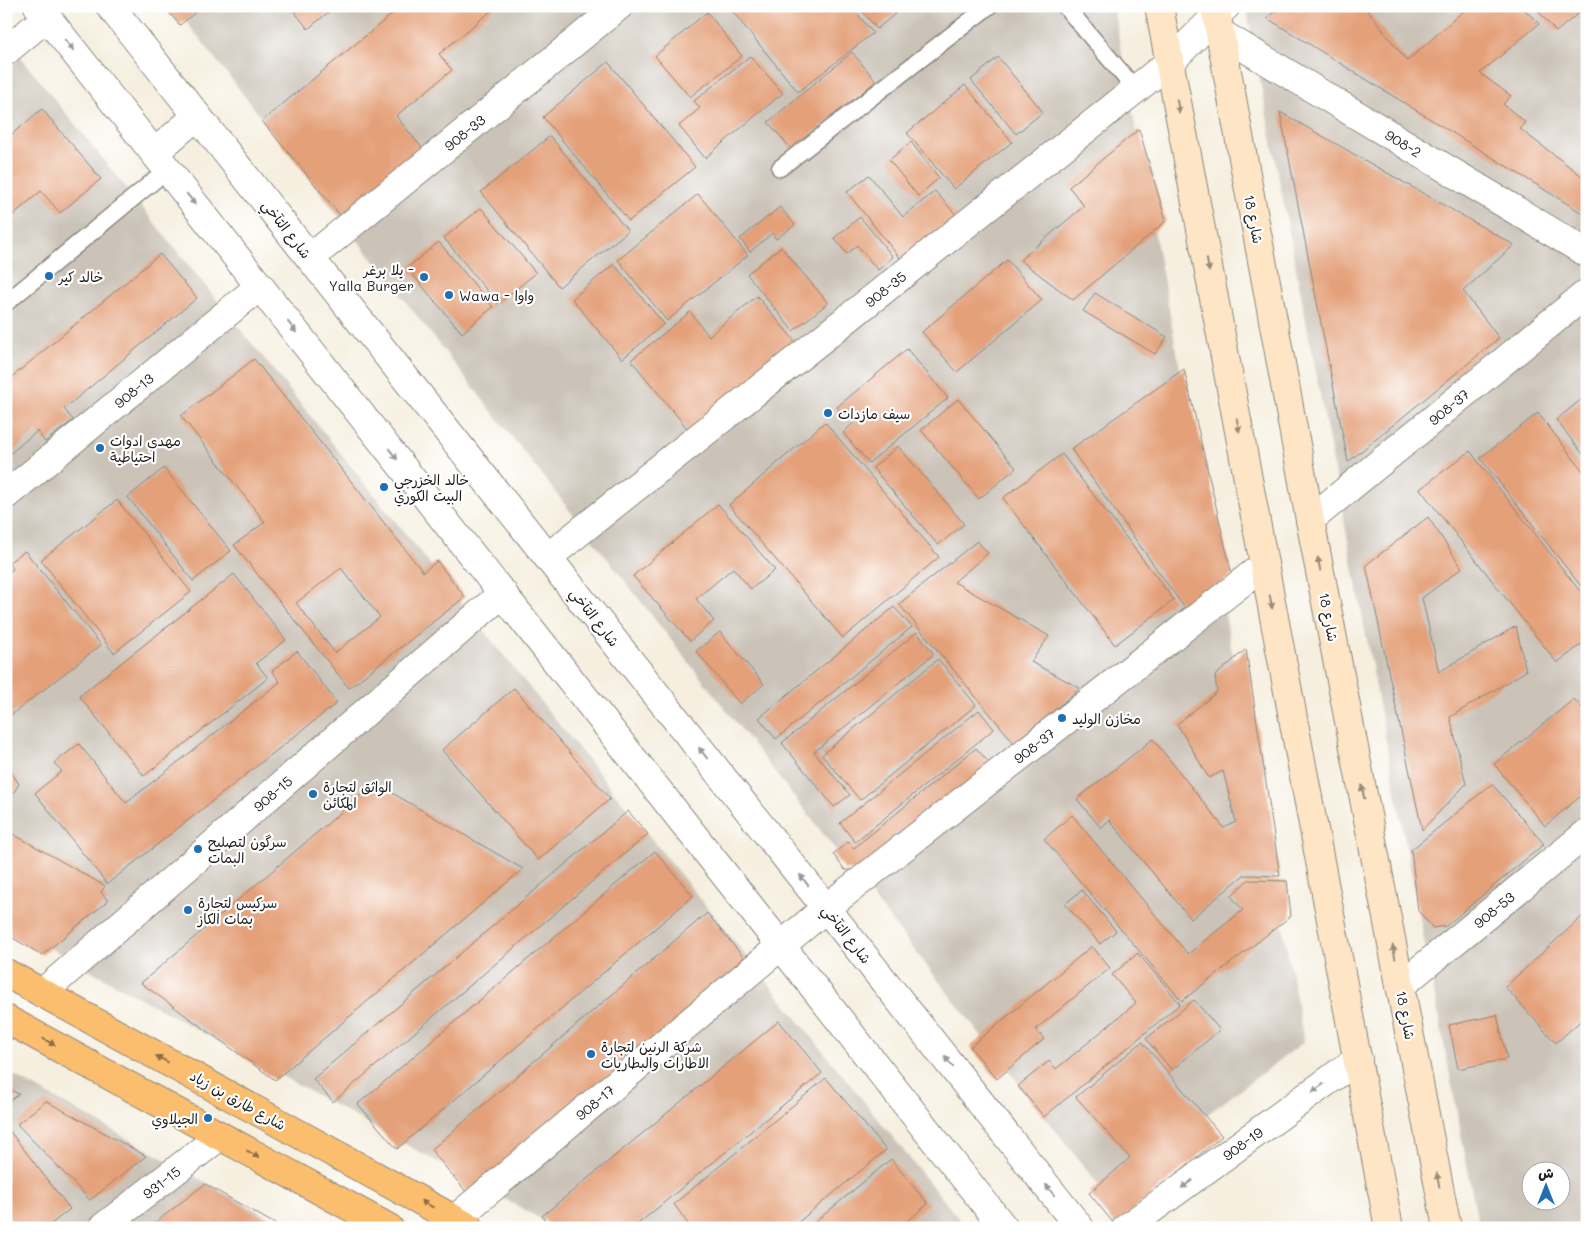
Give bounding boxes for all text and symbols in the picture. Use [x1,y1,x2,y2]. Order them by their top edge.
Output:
one-way arrow [63,38,74,51]
one-way arrow [1174,98,1182,113]
street label: 908-33 [440,110,489,155]
street label: 908-2 [1382,125,1425,161]
one-way arrow [186,193,196,206]
street label: شارع 18 [1239,193,1268,245]
street label: شارع التآخي [255,196,316,265]
one-way arrow [1204,258,1212,273]
place label: يلا برغر - Yalla Burger [329,260,414,295]
street label: 908-35 [861,266,910,311]
place label: خالد كير [58,267,103,286]
marker: خالد كير [43,270,55,282]
marker: يلا برغر - Yalla Burger [418,271,430,283]
place label: Wawa - واوا [459,286,534,305]
marker: Wawa - واوا [443,289,455,301]
one-way arrow [286,320,297,333]
street label: 908-13 [110,368,157,412]
street label: 908-37 [1424,384,1473,429]
place label: سيف مازدات [838,404,910,423]
marker: سيف مازدات [822,407,834,419]
one-way arrow [1234,418,1242,433]
place label: مهدي ادوات احتياطية [110,431,181,466]
marker: مهدي ادوات احتياطية [94,442,106,454]
one-way arrow [387,448,398,461]
place label: خالد الخزرجي البيت الكوري [394,470,469,507]
marker: خالد الخزرجي البيت الكوري [378,481,390,493]
one-way arrow [1314,555,1322,571]
street label: شارع التآخي [563,584,624,653]
street label: شارع 18 [1314,591,1343,643]
one-way arrow [1268,594,1276,610]
place label: مخازن الوليد [1072,709,1141,729]
marker: مخازن الوليد [1056,712,1068,724]
street label: 908-37 [1009,723,1058,767]
one-way arrow [698,747,709,760]
street label: 908-15 [249,771,296,815]
place label: الواثق لتجارة المكائن [323,777,392,812]
one-way arrow [1359,784,1367,800]
marker: الواثق لتجارة المكائن [307,788,319,800]
place label: سرگون لتصليح البمات [208,832,287,867]
marker: سرگون لتصليح البمات [192,843,204,855]
one-way arrow [799,874,810,887]
street label: 908-53 [1469,887,1518,932]
place label: سركيس لتجارة بمات الكاز [197,893,277,928]
street label: شارع التآخي [815,901,876,970]
marker: سركيس لتجارة بمات الكاز [182,904,194,916]
one-way arrow [1389,943,1397,959]
street label: شارع 18 [1391,989,1420,1041]
place label: شركة الرنين لتجارة الاطارات والبطاريات [601,1037,709,1072]
one-way arrow [42,1038,56,1047]
marker: شركة الرنين لتجارة الاطارات والبطاريات [585,1048,597,1060]
one-way arrow [156,1054,169,1063]
one-way arrow [944,1055,954,1069]
street label: شارع طارق بن زياد [186,1066,289,1135]
street label: 908-17 [571,1080,618,1124]
one-way arrow [1311,1083,1325,1093]
place label: الجيلاوي [151,1109,198,1130]
marker: الجيلاوي [202,1112,214,1124]
street label: 908-19 [1218,1122,1267,1164]
one-way arrow [247,1149,260,1158]
street label: 931-15 [138,1161,184,1203]
north arrow [1520,1162,1570,1212]
text: ش [1538,1163,1554,1182]
one-way arrow [1433,1171,1441,1187]
one-way arrow [1181,1178,1194,1189]
one-way arrow [1045,1183,1055,1196]
one-way arrow [420,1200,435,1208]

